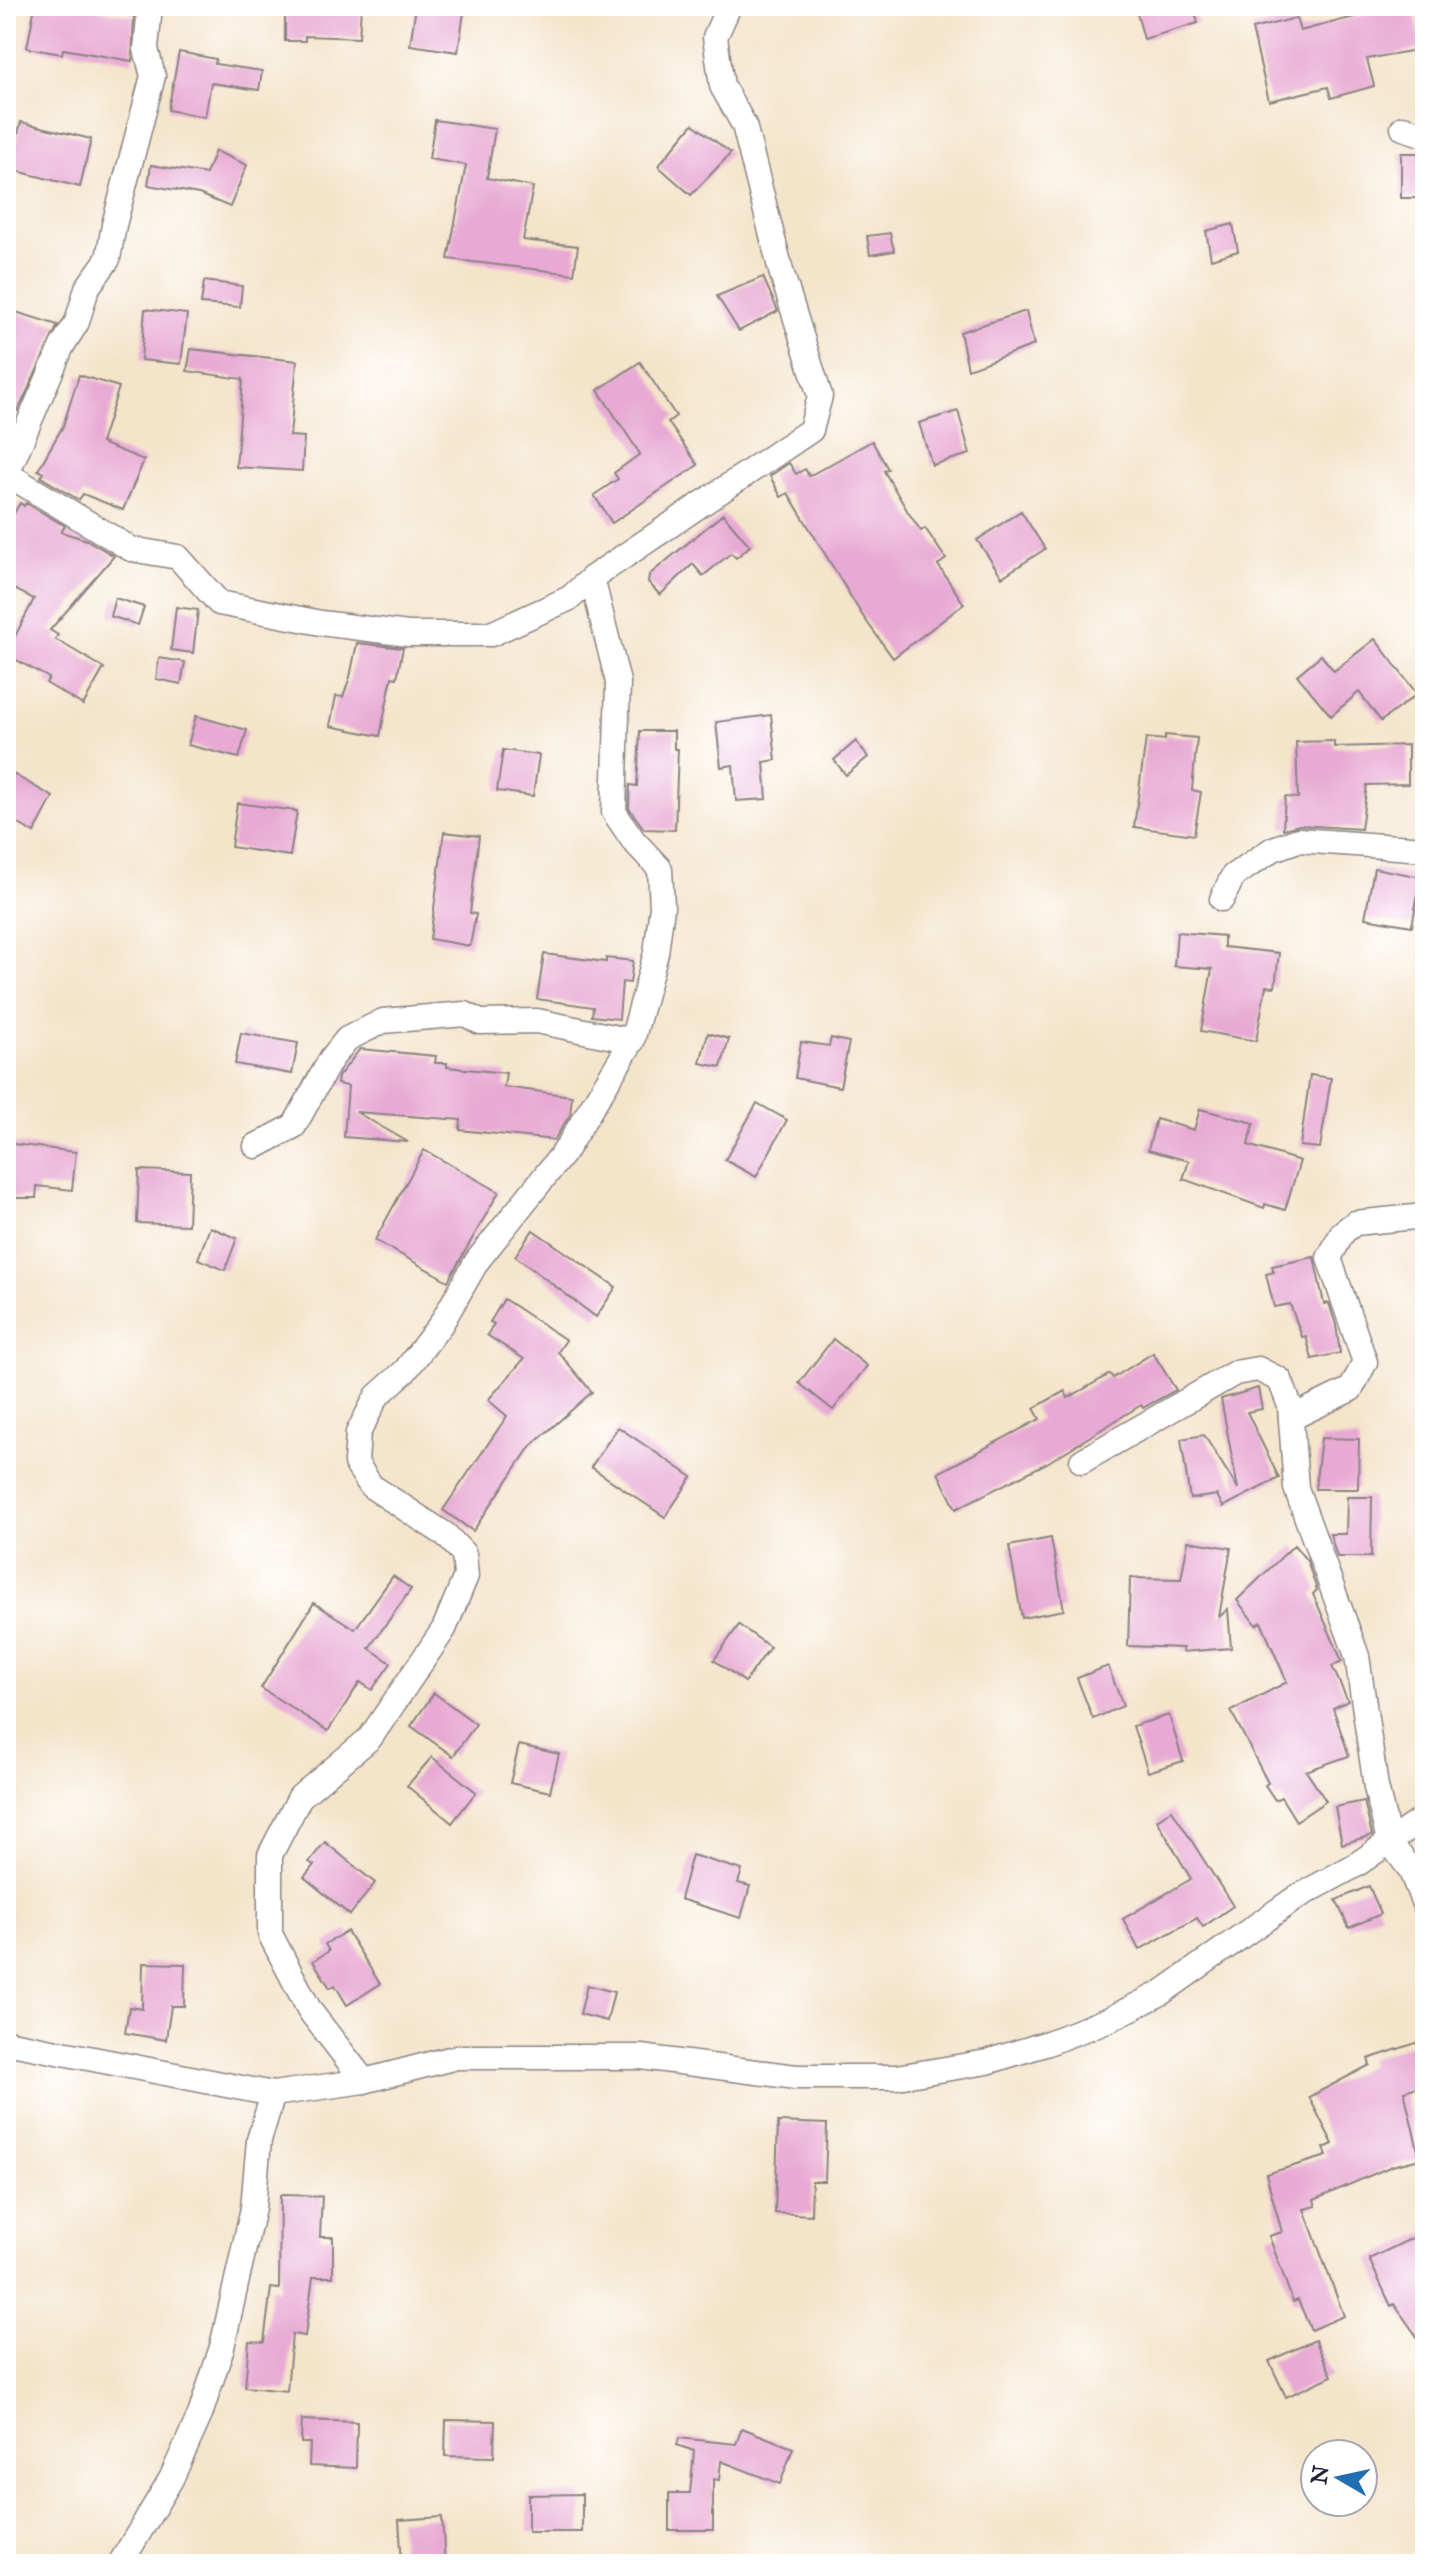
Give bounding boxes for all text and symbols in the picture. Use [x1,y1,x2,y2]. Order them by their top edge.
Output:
north arrow [1299,2438,1379,2518]
text: N [1305,2463,1335,2486]

